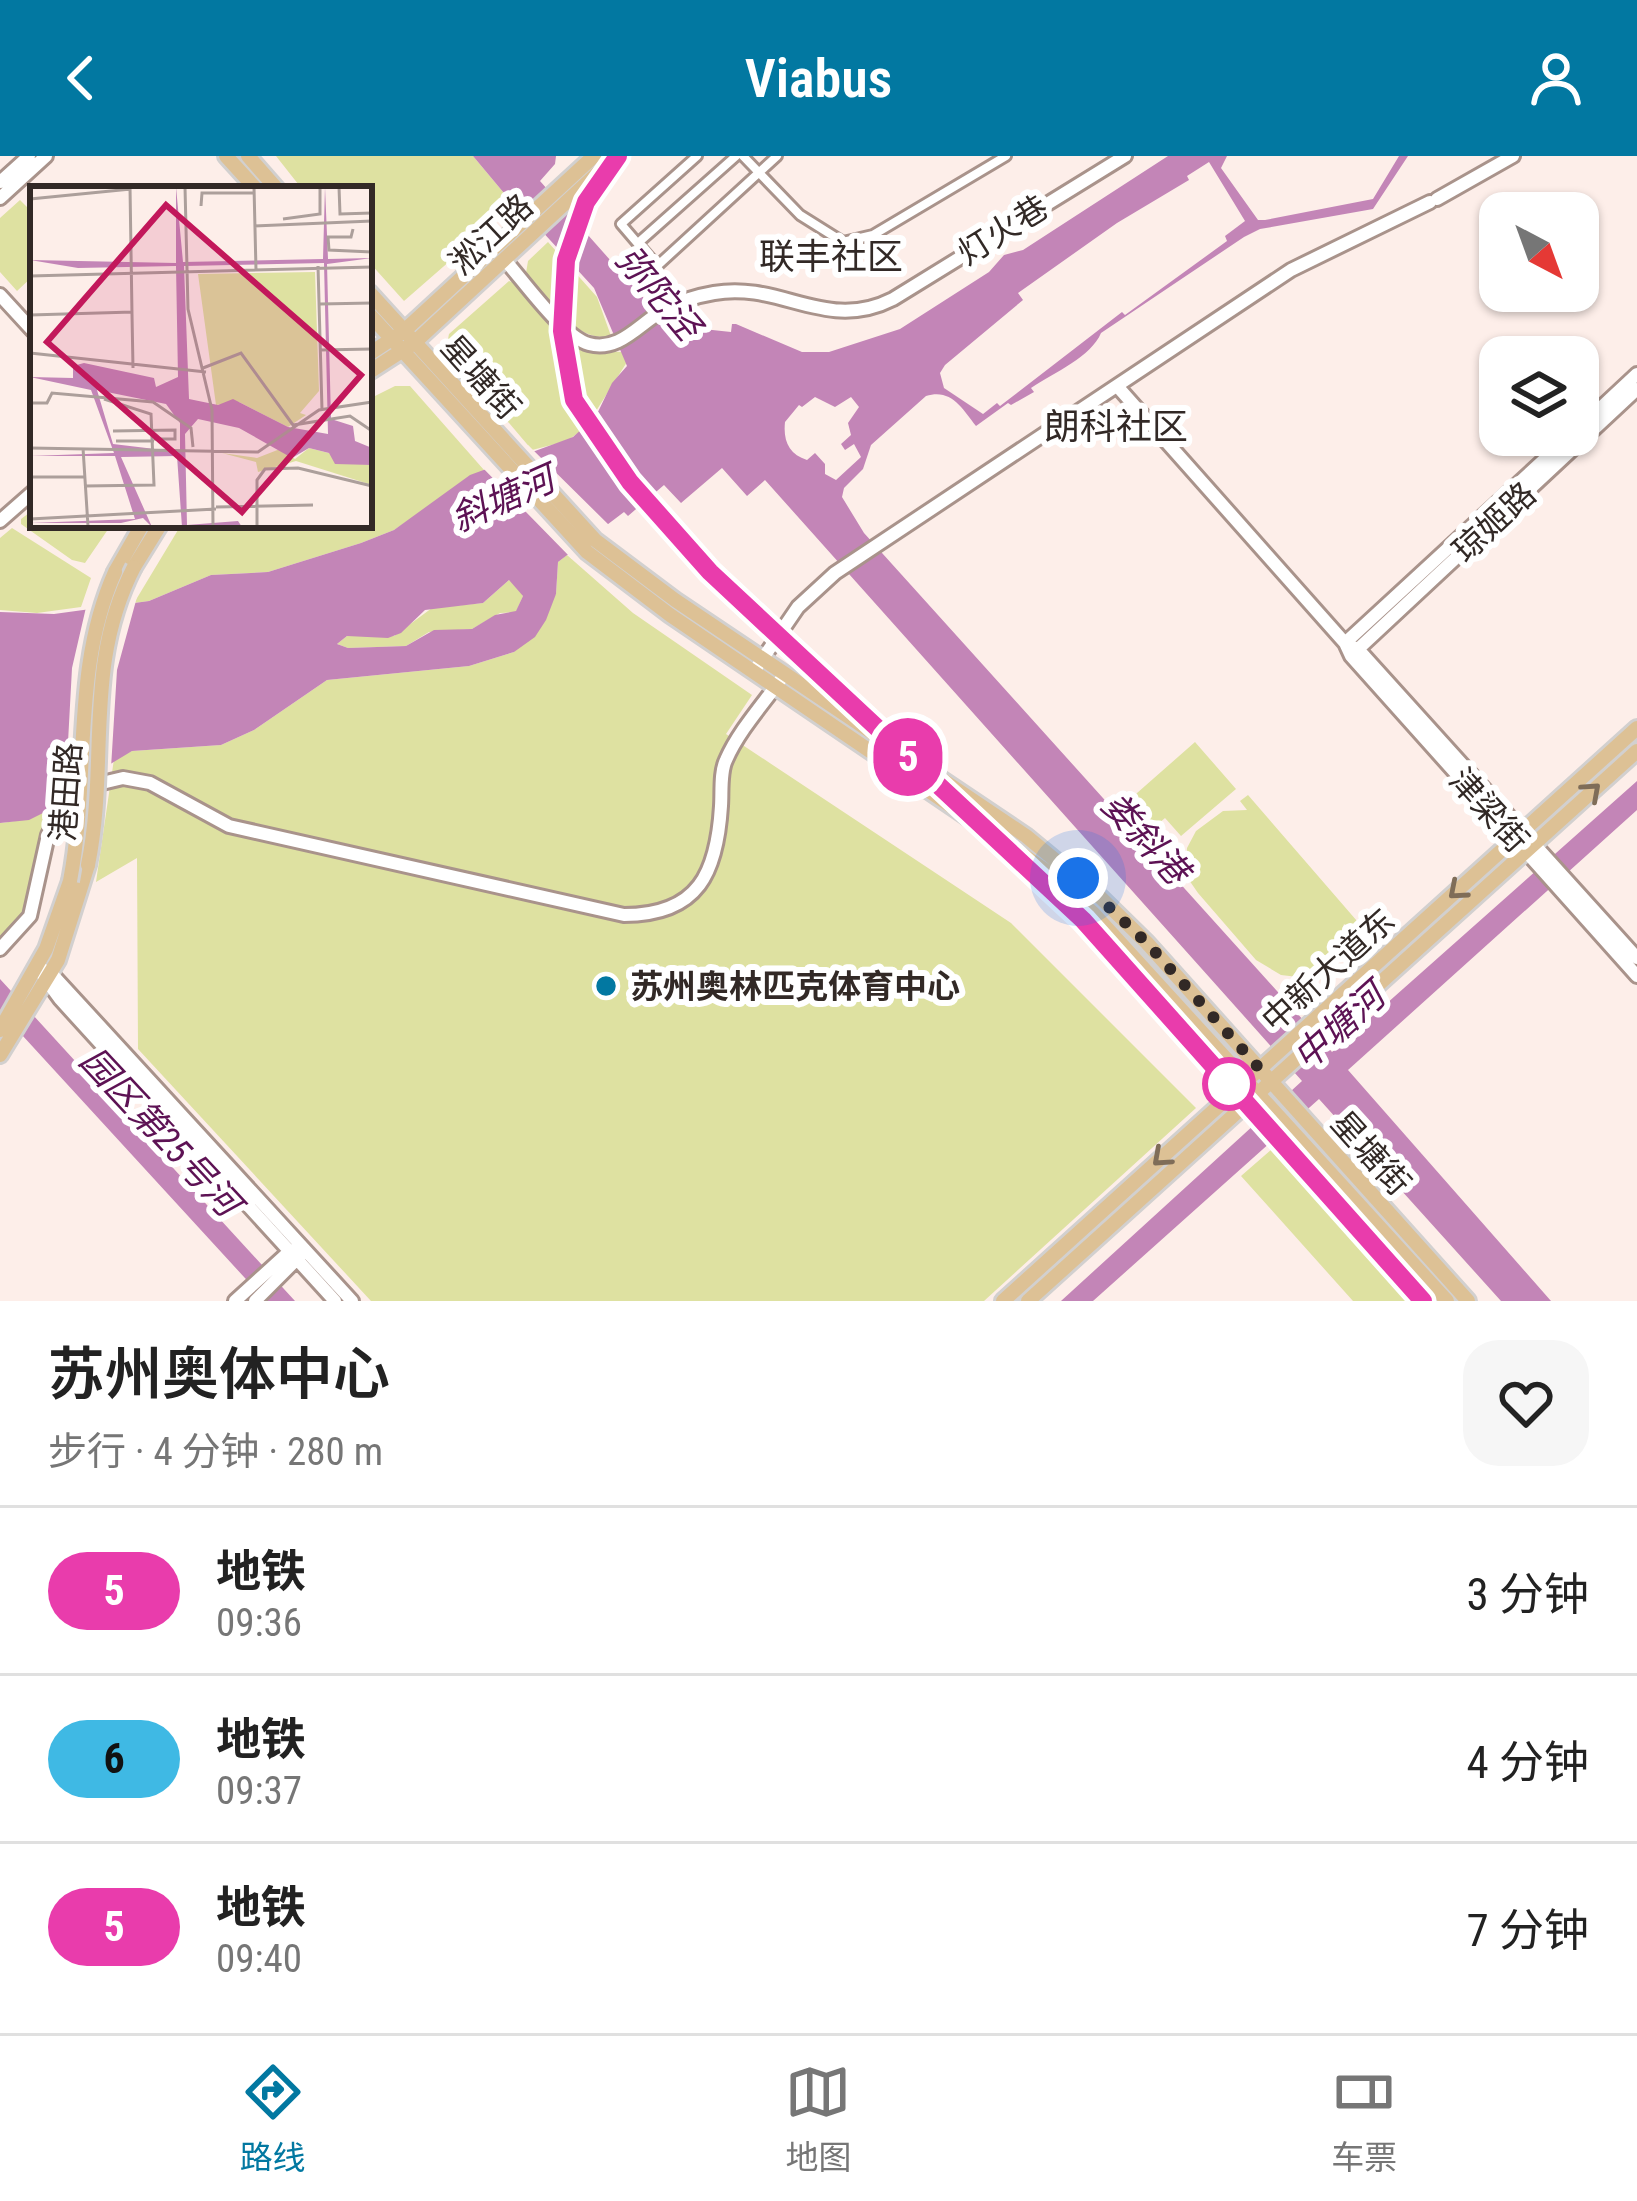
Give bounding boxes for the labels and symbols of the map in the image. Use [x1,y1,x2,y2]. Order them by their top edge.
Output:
inset map [30,186,372,528]
street label: 淞江路 [441,186,541,282]
street label: 灯火巷 [951,187,1055,273]
north arrow [1479,192,1599,312]
district label: 联丰社区 [759,236,903,278]
water label: 弥陀泾 [607,238,711,350]
street label: 星塘街 [433,327,529,427]
district label: 朗科社区 [1044,406,1188,448]
water label: 斜塘河 [445,455,566,540]
street label: 琼姬路 [1444,474,1544,570]
line badge: 5 [869,718,947,796]
street label: 港田路 [43,741,89,843]
street label: 津梁街 [1441,760,1537,860]
water label: 娄斜港 [1093,784,1200,896]
one-way arrow [1579,784,1600,805]
your location [1048,848,1108,908]
one-way arrow [1449,877,1471,899]
street label: 中新大道东 [1254,900,1402,1040]
place label: 苏州奥林匹克体育中心 [630,967,960,1006]
water label: 中塘河 [1285,971,1398,1079]
marker: 苏州奥林匹克体育中心 [593,973,619,999]
water label: 园区第25号河 [71,1039,253,1229]
unlabelled marker [1204,1059,1254,1109]
street label: 星塘街 [1323,1103,1419,1203]
one-way arrow [1153,1144,1175,1165]

